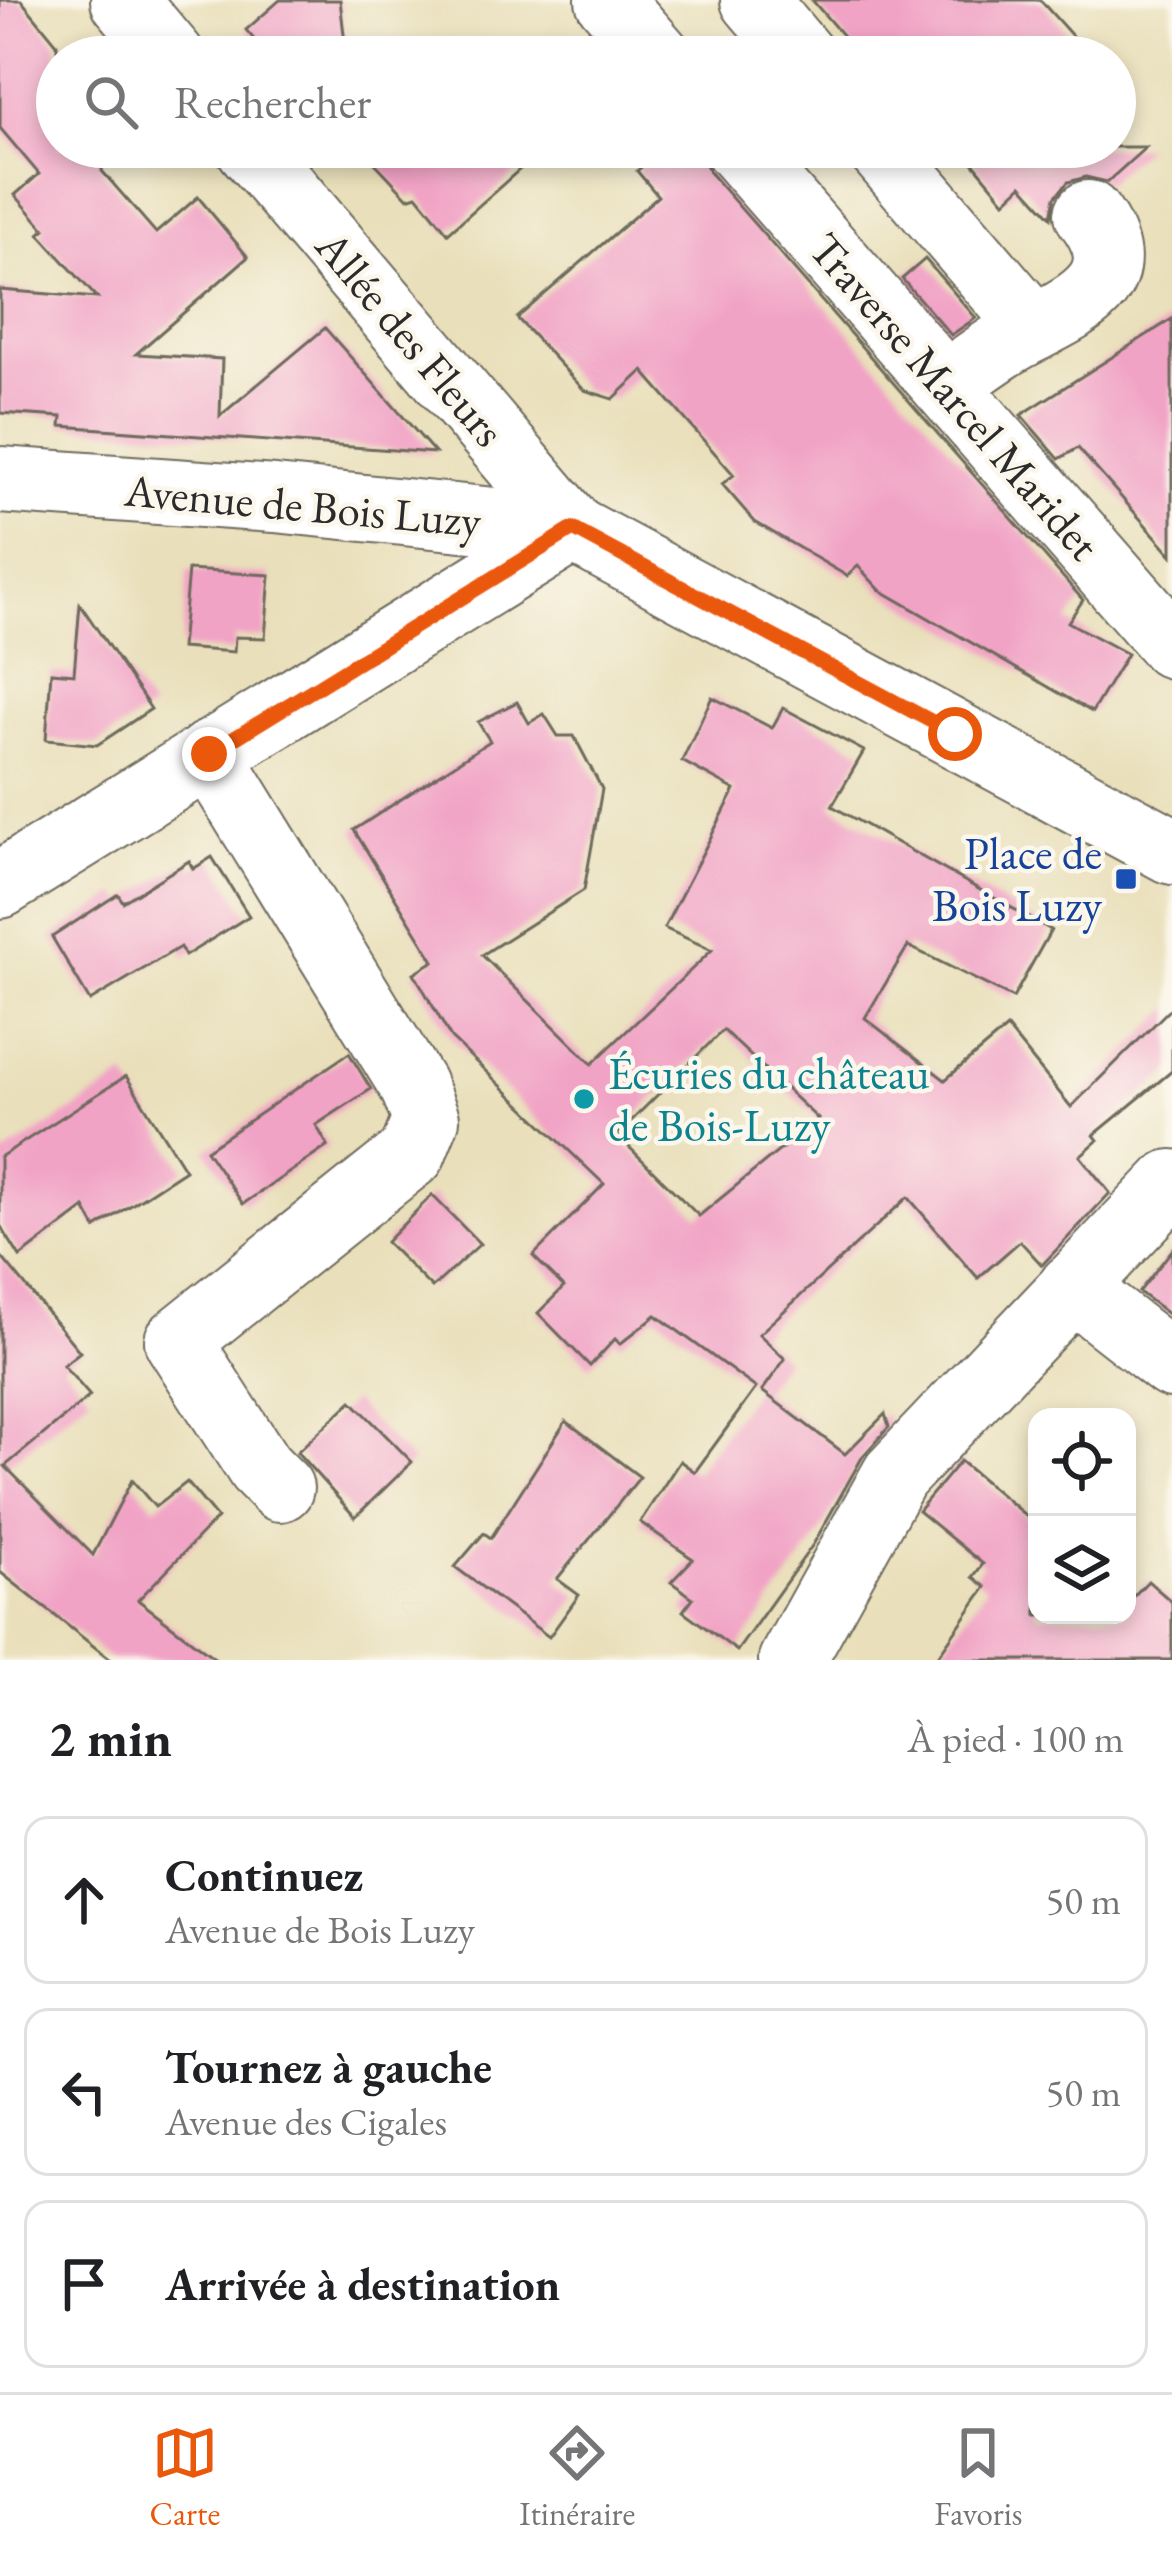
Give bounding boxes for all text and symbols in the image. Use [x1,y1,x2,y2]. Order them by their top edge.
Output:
search box [36,36,1136,168]
icon: search [78,69,144,135]
text: Rechercher [174,73,371,131]
street label: Allée des Fleurs [303,217,518,458]
street label: Traverse Marcel Maridet [797,220,1113,572]
street label: Avenue de Bois Luzy [121,460,484,549]
route start [928,707,982,761]
route end [182,727,236,781]
place label: Place de Bois Luzy [932,824,1102,934]
marker: Place de Bois Luzy [1113,866,1139,892]
place label: Écuries du château de Bois-Luzy [608,1044,930,1154]
marker: Écuries du château de Bois-Luzy [571,1086,597,1112]
map controls [1028,1408,1136,1624]
button: locate [1028,1408,1136,1516]
button: layers [1028,1516,1136,1624]
text: 2 min [48,1705,172,1771]
text: À pied · 100 m [907,1713,1124,1764]
text: Continuez [165,1846,363,1904]
icon: ahead [51,1867,117,1933]
text: 50 m [1045,1875,1121,1926]
text: Avenue de Bois Luzy [165,1904,475,1955]
text: Tournez à gauche [165,2038,492,2096]
icon: left [51,2059,117,2125]
text: 50 m [1045,2067,1121,2118]
text: Avenue des Cigales [165,2096,447,2147]
icon: arrive [51,2251,117,2317]
text: Arrivée à destination [165,2255,560,2313]
tab: Carte [149,2420,220,2535]
tab: Itinéraire [519,2420,635,2535]
tab: Favoris [934,2420,1023,2535]

